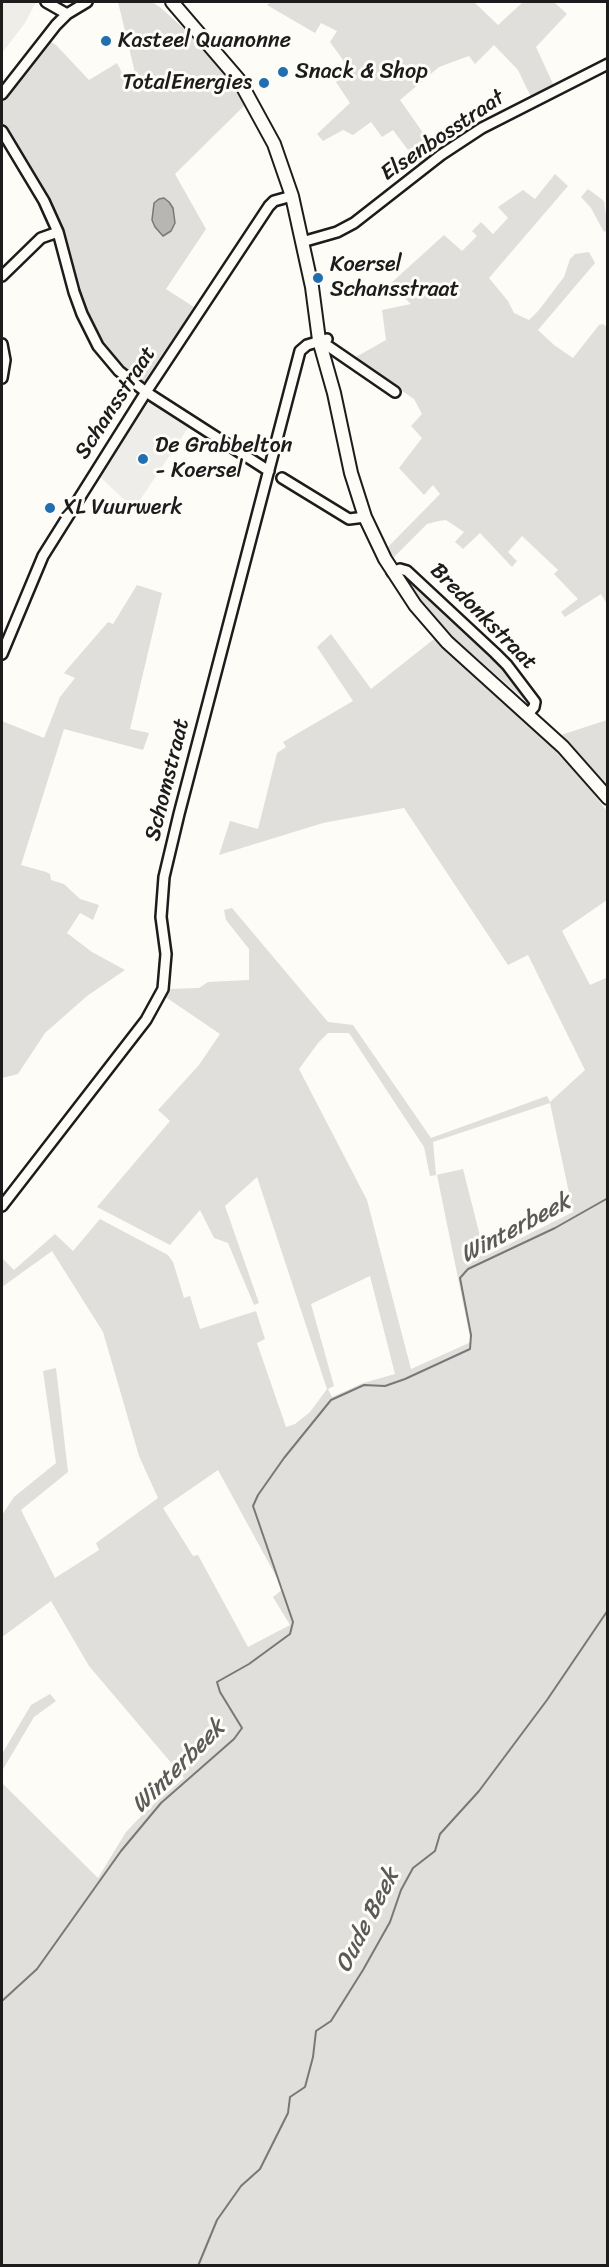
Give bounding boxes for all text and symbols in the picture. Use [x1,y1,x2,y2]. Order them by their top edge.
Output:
place label: Kasteel Quanonne [118,28,291,54]
marker: Kasteel Quanonne [99,34,113,48]
place label: Snack & Shop [295,59,428,85]
marker: Snack & Shop [276,65,290,79]
place label: TotalEnergies [122,70,252,96]
marker: TotalEnergies [257,76,271,90]
street label: Elsenbosstraat [376,85,510,187]
place label: Koersel Schansstraat [330,252,459,304]
marker: Koersel Schansstraat [311,271,325,285]
street label: Schansstraat [70,342,162,464]
place label: De Grabbelton - Koersel [155,433,292,484]
marker: De Grabbelton - Koersel [136,452,150,466]
place label: XL Vuurwerk [62,495,182,521]
marker: XL Vuurwerk [43,501,57,515]
street label: Bredonkstraat [424,558,542,676]
street label: Schomstraat [140,716,196,844]
water label: Winterbeek [456,1188,576,1270]
water label: Winterbeek [126,1714,232,1820]
water label: Oude Beek [330,1864,406,1978]

